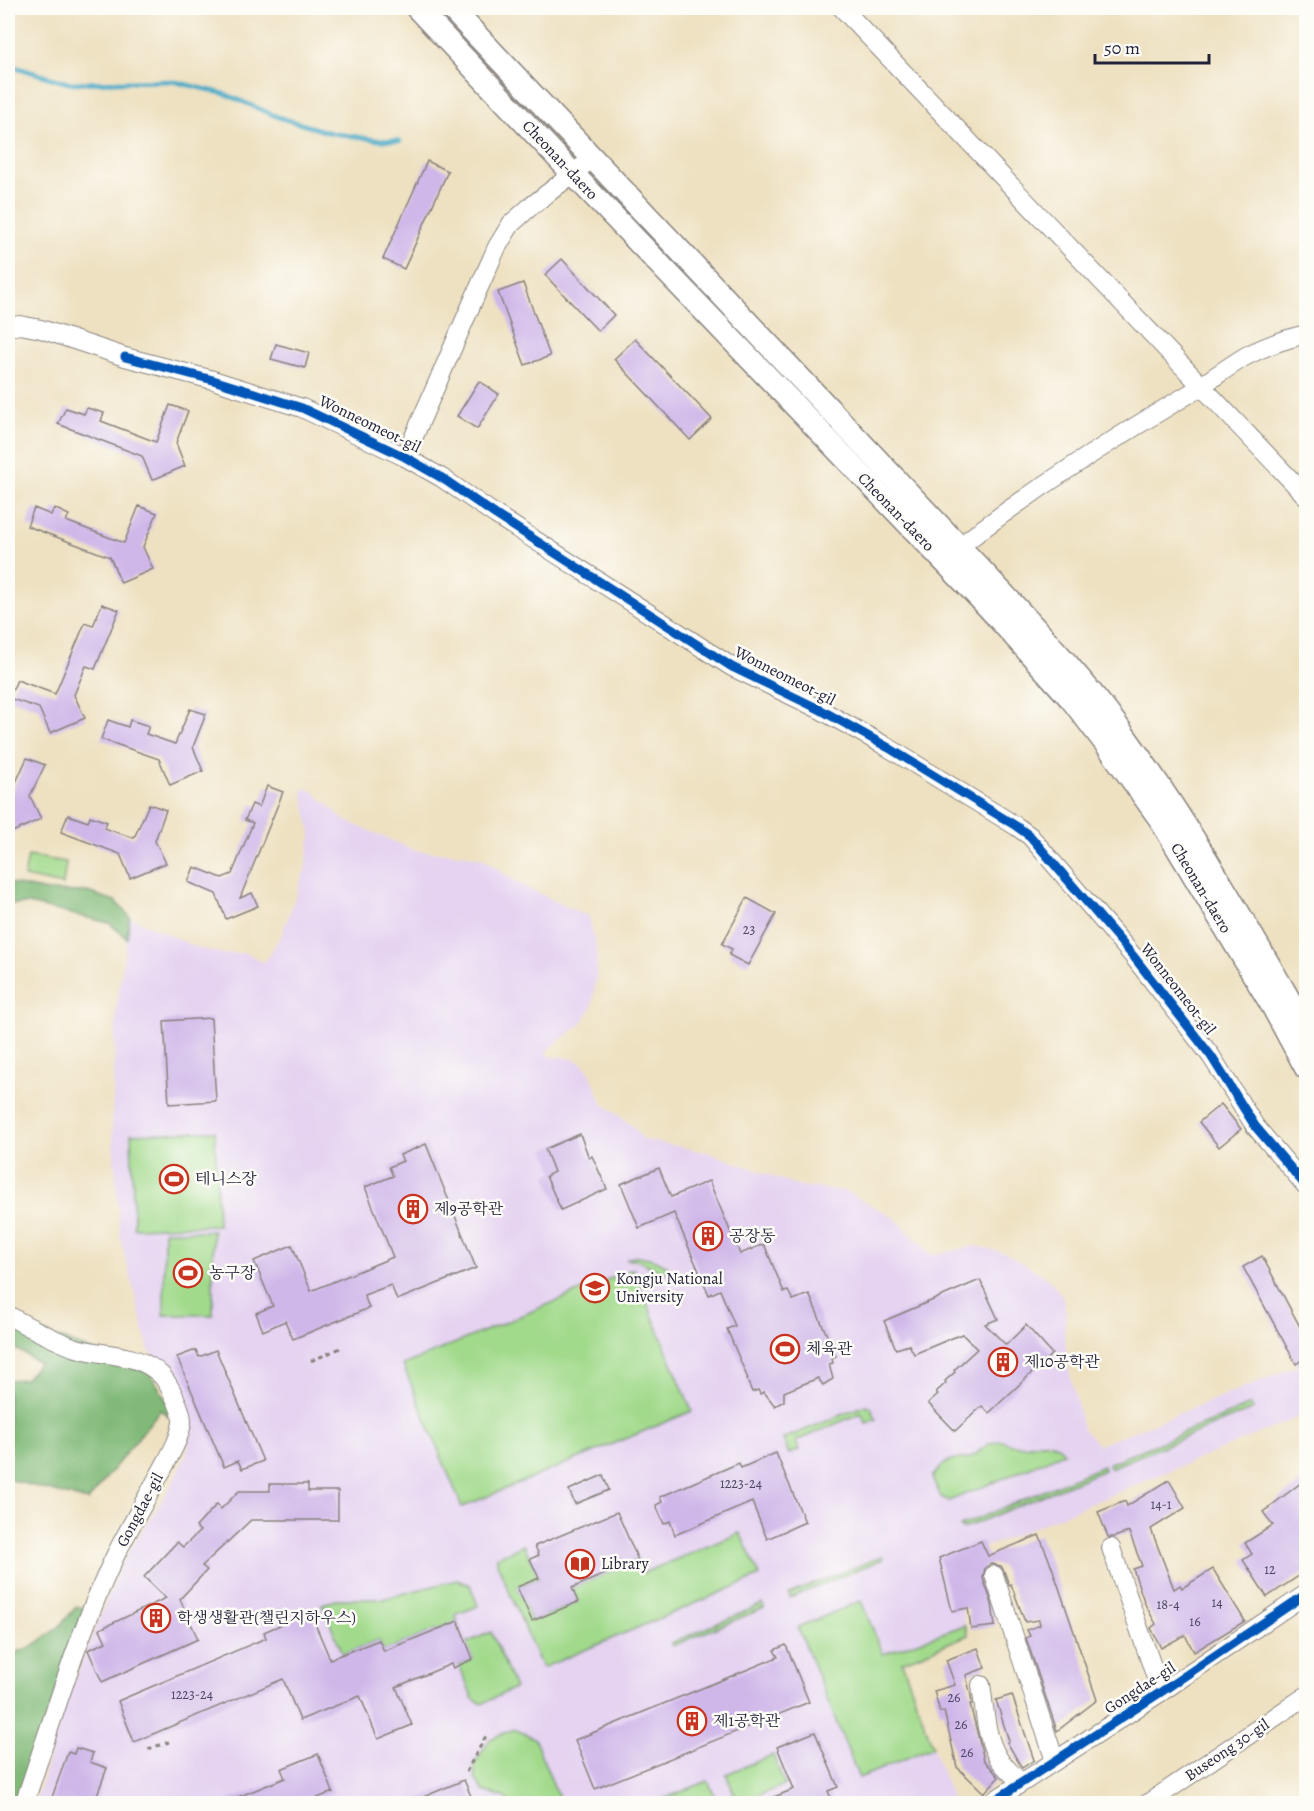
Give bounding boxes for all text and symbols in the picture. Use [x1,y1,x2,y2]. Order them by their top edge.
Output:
scale bar [1095,27,1209,65]
text: 50 m [1104,36,1140,60]
street label: Cheonan-daero [517,115,603,205]
street label: Wonneomeot-gil [315,389,425,458]
street label: Cheonan-daero [853,468,939,556]
street label: Wonneomeot-gil [730,641,839,711]
street label: Cheonan-daero [1165,839,1237,937]
house number: 23 [743,920,755,939]
street label: Wonneomeot-gil [1135,938,1221,1039]
sports icon: 테니스장 [158,1163,190,1195]
place label: 테니스장 [195,1168,257,1190]
building icon: 제9공학관 [397,1193,429,1225]
place label: 제9공학관 [434,1198,504,1220]
building icon: 공장동 [692,1220,724,1252]
place label: 공장동 [729,1225,776,1247]
sports icon: 농구장 [172,1257,204,1289]
place label: 농구장 [209,1262,256,1284]
place label: Kongju National University [616,1268,723,1308]
school or university icon: Kongju National University [579,1272,611,1304]
sports icon: 체육관 [769,1333,801,1365]
place label: 체육관 [806,1338,853,1360]
building icon: 제10공학관 [987,1346,1019,1378]
place label: 제10공학관 [1024,1351,1100,1373]
street label: Gongdae-gil [111,1469,169,1551]
house number: 1223-24 [720,1474,762,1493]
house number: 14-1 [1150,1495,1172,1514]
library icon: Library [564,1548,596,1580]
place label: Library [601,1553,650,1575]
house number: 12 [1264,1560,1276,1579]
house number: 14 [1211,1593,1223,1612]
house number: 18-4 [1156,1595,1180,1614]
building icon: 학생생활관(챌린지하우스) [140,1602,172,1634]
place label: 학생생활관(챌린지하우스) [177,1607,356,1629]
house number: 16 [1189,1612,1201,1631]
street label: Gongdae-gil [1100,1657,1180,1719]
house number: 1223-24 [171,1685,213,1704]
house number: 26 [947,1688,961,1707]
building icon: 제1공학관 [676,1705,708,1737]
place label: 제1공학관 [713,1710,781,1732]
street label: Buseong 30-gil [1180,1714,1274,1786]
house number: 26 [954,1715,968,1734]
house number: 26 [960,1743,974,1762]

